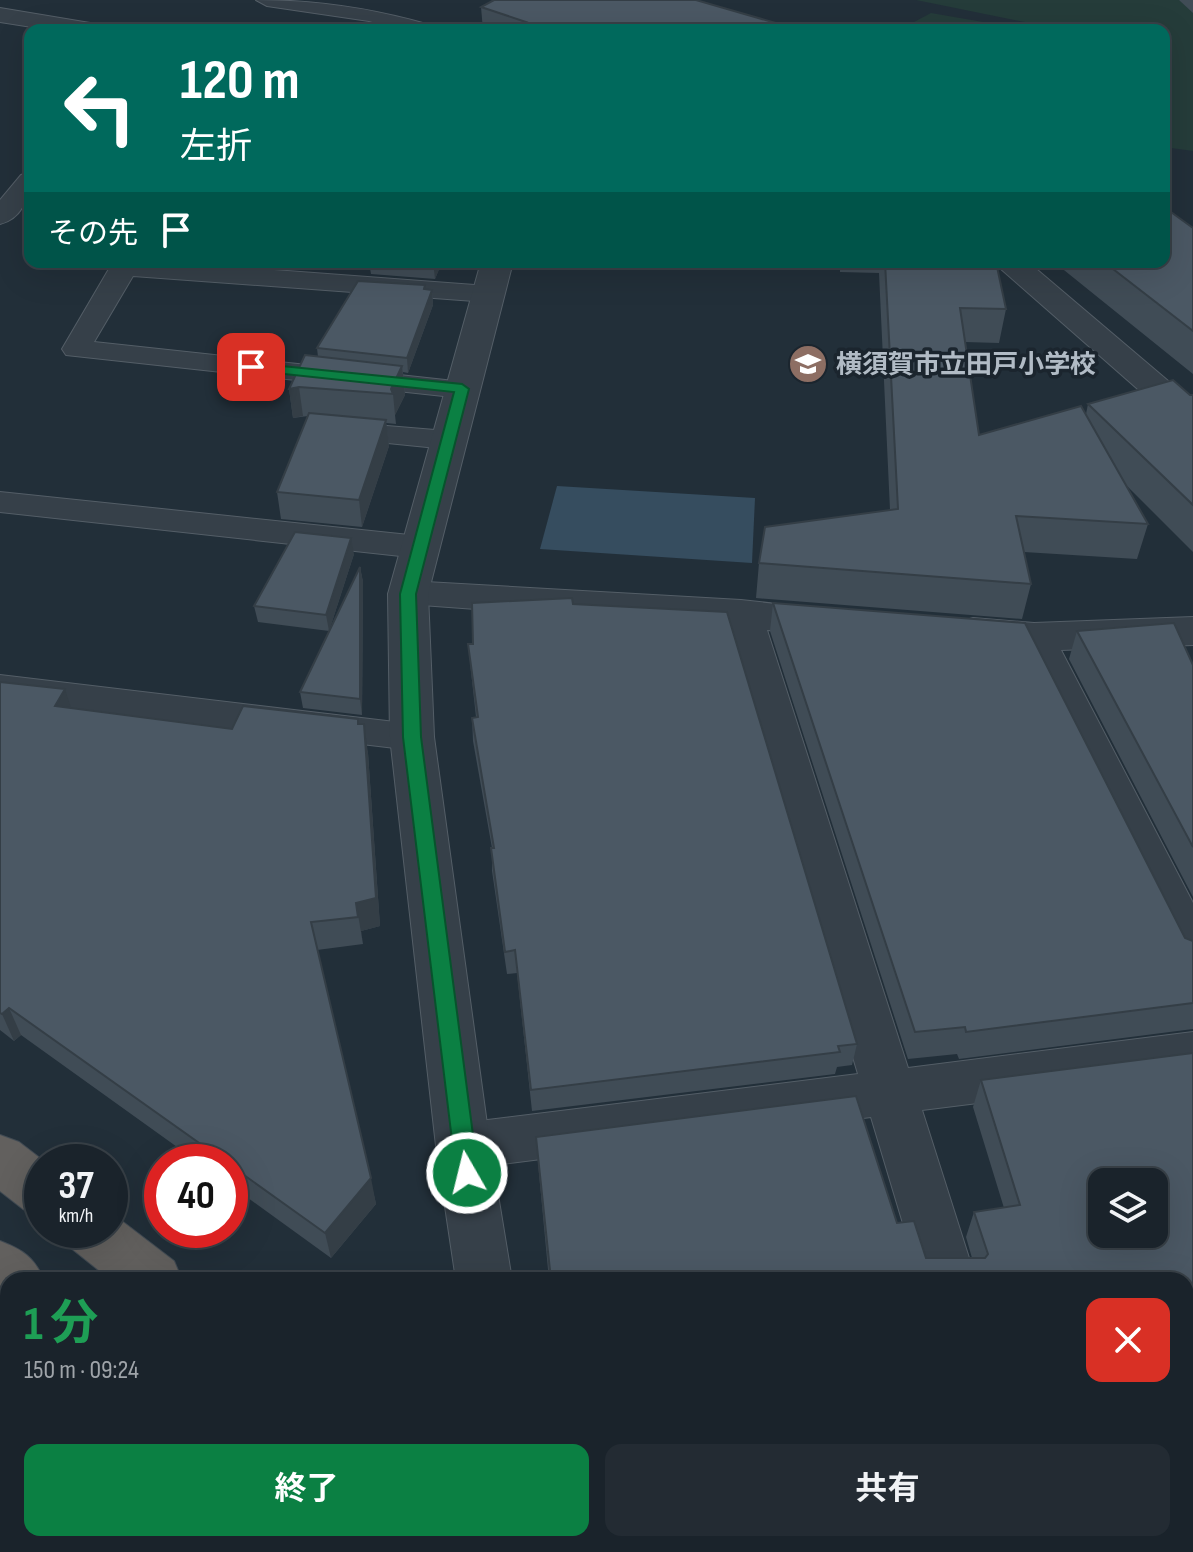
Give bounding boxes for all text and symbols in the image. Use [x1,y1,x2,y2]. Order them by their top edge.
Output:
text: 120 m [180,48,300,115]
icon: left [48,56,152,160]
text: 左折 [180,126,252,169]
icon: arrive [154,208,198,252]
text: その先 [48,216,138,252]
pin [217,333,285,401]
school or university icon: 横須賀市立田戸小学校 [787,343,829,385]
icon: arrive [229,345,273,389]
place label: 横須賀市立田戸小学校 [836,350,1096,381]
position arrow [425,1131,509,1215]
speed limit sign: 40 [144,1144,248,1248]
text: 37 [58,1162,94,1210]
map controls [1088,1168,1168,1248]
button: layers [1088,1168,1168,1248]
text: km/h [59,1204,93,1228]
text: 1 分 [24,1296,98,1353]
button: close [1086,1298,1170,1382]
text: 150 m · 09:24 [24,1355,139,1386]
button: 終了 [24,1444,589,1536]
button: 共有 [605,1444,1170,1536]

